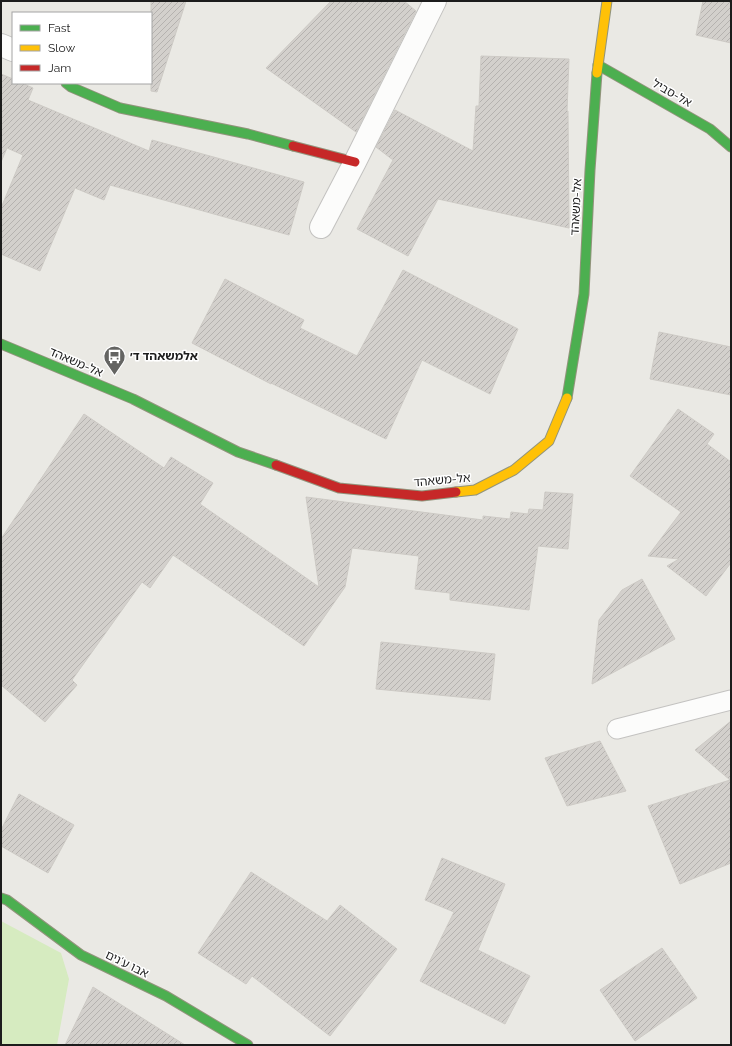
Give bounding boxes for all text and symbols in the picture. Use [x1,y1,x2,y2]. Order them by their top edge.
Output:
legend [12,12,152,84]
text: Fast [48,21,71,35]
text: Slow [48,41,75,55]
text: Jam [48,61,71,75]
street label: אל-סביל [650,76,695,110]
street label: אל-משאהד [568,178,585,236]
bus stop icon: אלמשאהד ד׳ [102,343,128,376]
street label: אל-משאהד [47,344,105,380]
place label: אלמשאהד ד׳ [130,349,198,363]
street label: אל-משאהד [413,471,471,489]
street label: אבו ע'נים [103,948,151,981]

